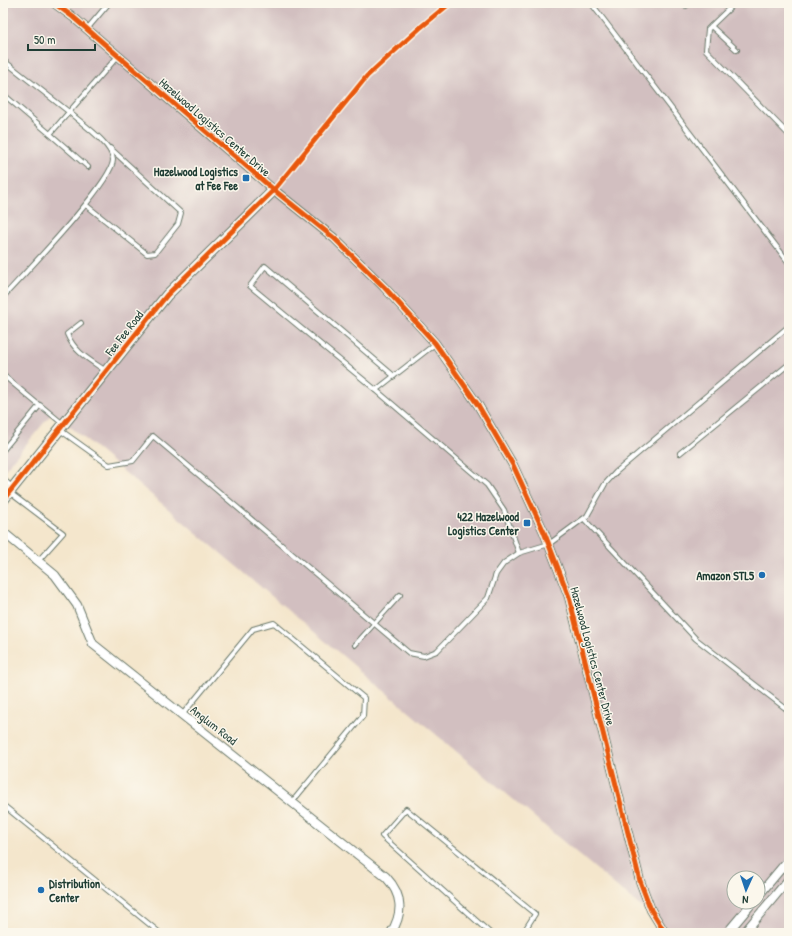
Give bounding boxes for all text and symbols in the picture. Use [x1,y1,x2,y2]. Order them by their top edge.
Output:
scale bar [28,26,95,52]
text: 50 m [34,31,55,48]
street label: Hazelwood Logistics Center Drive [156,74,275,180]
place label: Hazelwood Logistics at Fee Fee [154,163,238,194]
marker: Hazelwood Logistics at Fee Fee [241,173,251,183]
street label: Fee Fee Road [100,307,147,360]
place label: 422 Hazelwood Logistics Center [448,508,519,540]
marker: 422 Hazelwood Logistics Center [522,518,532,528]
place label: Amazon STL5 [696,567,755,584]
marker: Amazon STL5 [757,570,767,580]
street label: Hazelwood Logistics Center Drive [566,585,620,727]
street label: Anglum Road [187,701,241,749]
north arrow [726,870,766,910]
place label: Distribution Center [49,875,101,906]
marker: Distribution Center [36,885,46,895]
text: N [742,893,749,907]

